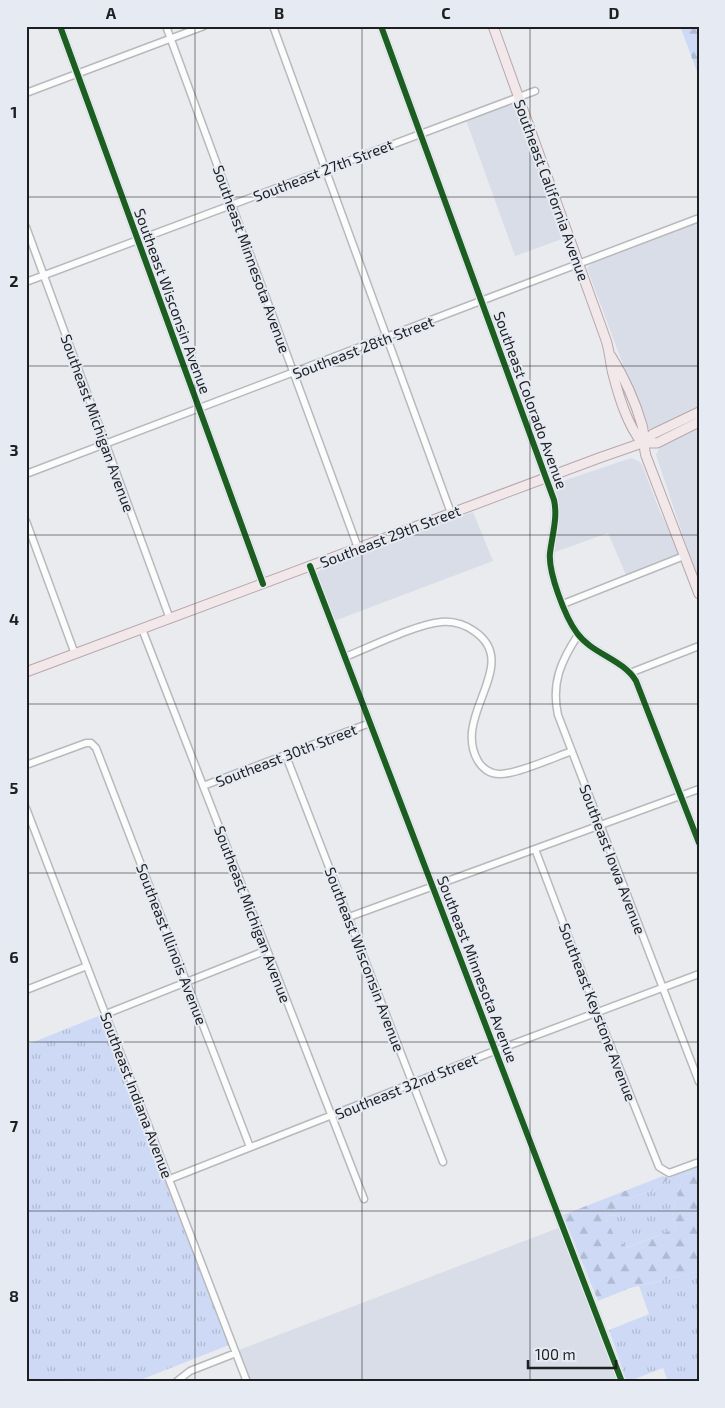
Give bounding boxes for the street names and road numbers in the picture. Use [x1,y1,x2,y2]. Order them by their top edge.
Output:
street label: Southeast California Avenue [511,97,593,283]
street label: Southeast 27th Street [250,135,396,205]
street label: Southeast Minnesota Avenue [210,163,294,355]
street label: Southeast Wisconsin Avenue [131,206,215,396]
street label: Southeast Colorado Avenue [490,309,572,491]
street label: Southeast 28th Street [290,312,436,382]
street label: Southeast Michigan Avenue [57,332,139,514]
street label: Southeast 29th Street [317,501,463,571]
street label: Southeast 30th Street [213,720,359,790]
street label: Southeast Iowa Avenue [576,782,650,936]
street label: Southeast Michigan Avenue [211,823,295,1005]
street label: Southeast Illinois Avenue [133,861,211,1027]
street label: Southeast Wisconsin Avenue [321,864,409,1054]
street label: Southeast Minnesota Avenue [434,873,522,1065]
street label: Southeast Keystone Avenue [556,920,640,1104]
street label: Southeast Indiana Avenue [97,1009,177,1181]
street label: Southeast 32nd Street [332,1049,480,1123]

